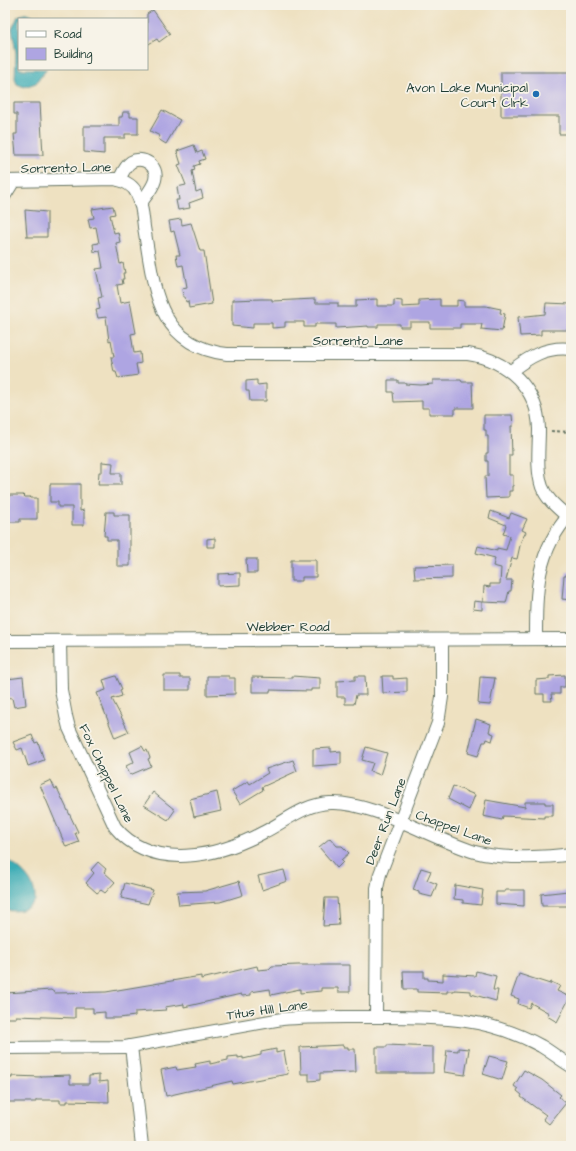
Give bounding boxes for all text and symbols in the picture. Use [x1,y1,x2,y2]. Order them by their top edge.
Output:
legend [18,18,148,70]
text: Road [54,26,82,43]
text: Building [54,46,92,64]
place label: Avon Lake Municipal Court Clrk [406,79,528,112]
marker: Avon Lake Municipal Court Clrk [531,89,541,99]
street label: Sorrento Lane [21,158,111,178]
street label: Sorrento Lane [313,332,403,350]
street label: Webber Road [246,618,330,636]
street label: Fox Chappel Lane [74,721,138,826]
street label: Deer Run Lane [361,775,411,867]
street label: Chappel Lane [413,806,494,850]
street label: Titus Hill Lane [225,995,309,1025]

